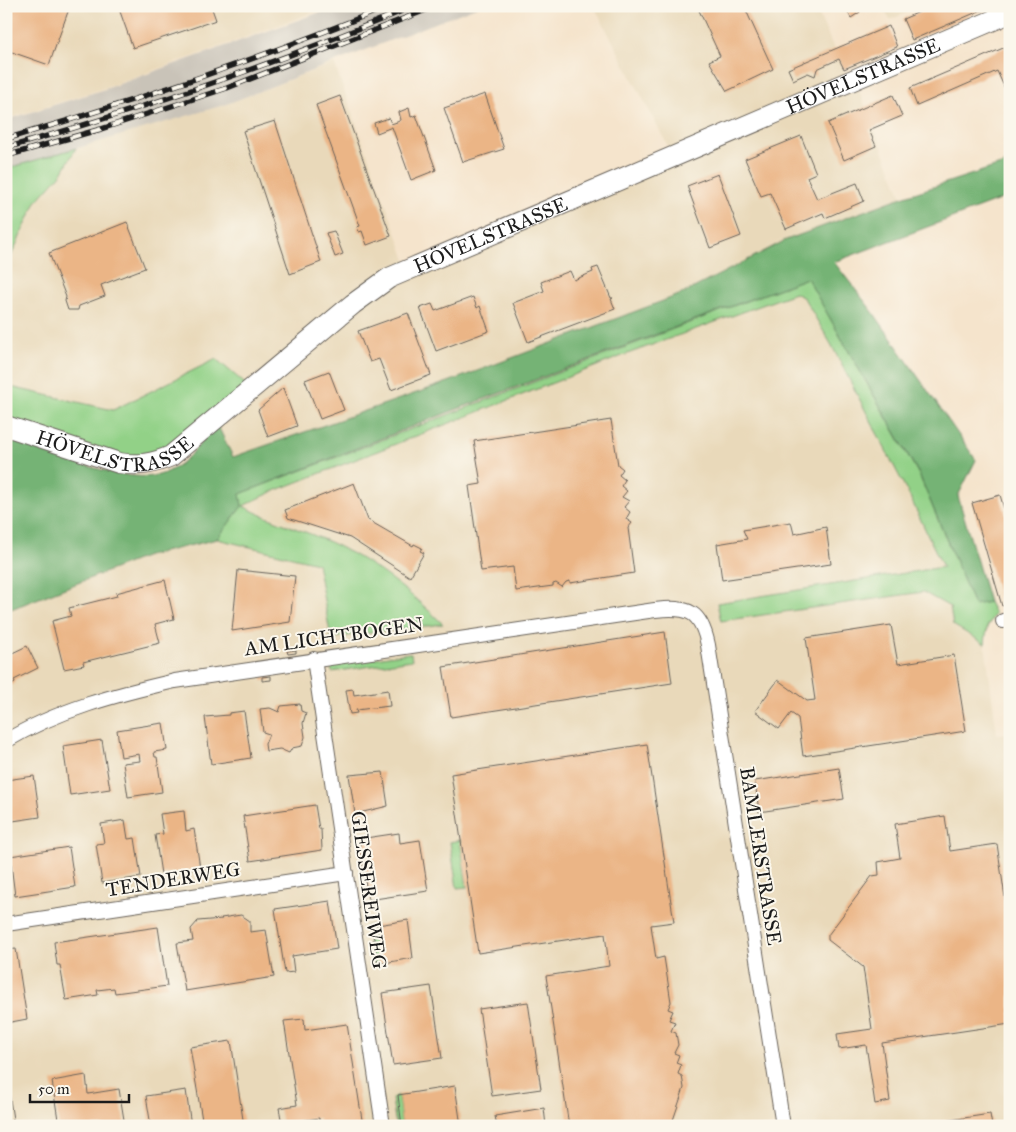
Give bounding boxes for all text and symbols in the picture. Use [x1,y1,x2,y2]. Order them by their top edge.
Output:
street label: HÖVELSTRASSE [782,32,944,119]
street label: HÖVELSTRASSE [410,191,571,278]
street label: HÖVELSTRASSE [30,421,194,445]
text: HÖVELSTRASSE [33,425,198,477]
street label: AM LICHTBOGEN [242,612,425,661]
street label: BAMLERSTRASSE [735,765,787,947]
street label: GIESSEREIWEG [346,809,392,971]
street label: TENDERWEG [104,857,242,901]
scale bar [30,1072,129,1104]
text: 50 m [38,1080,70,1098]

